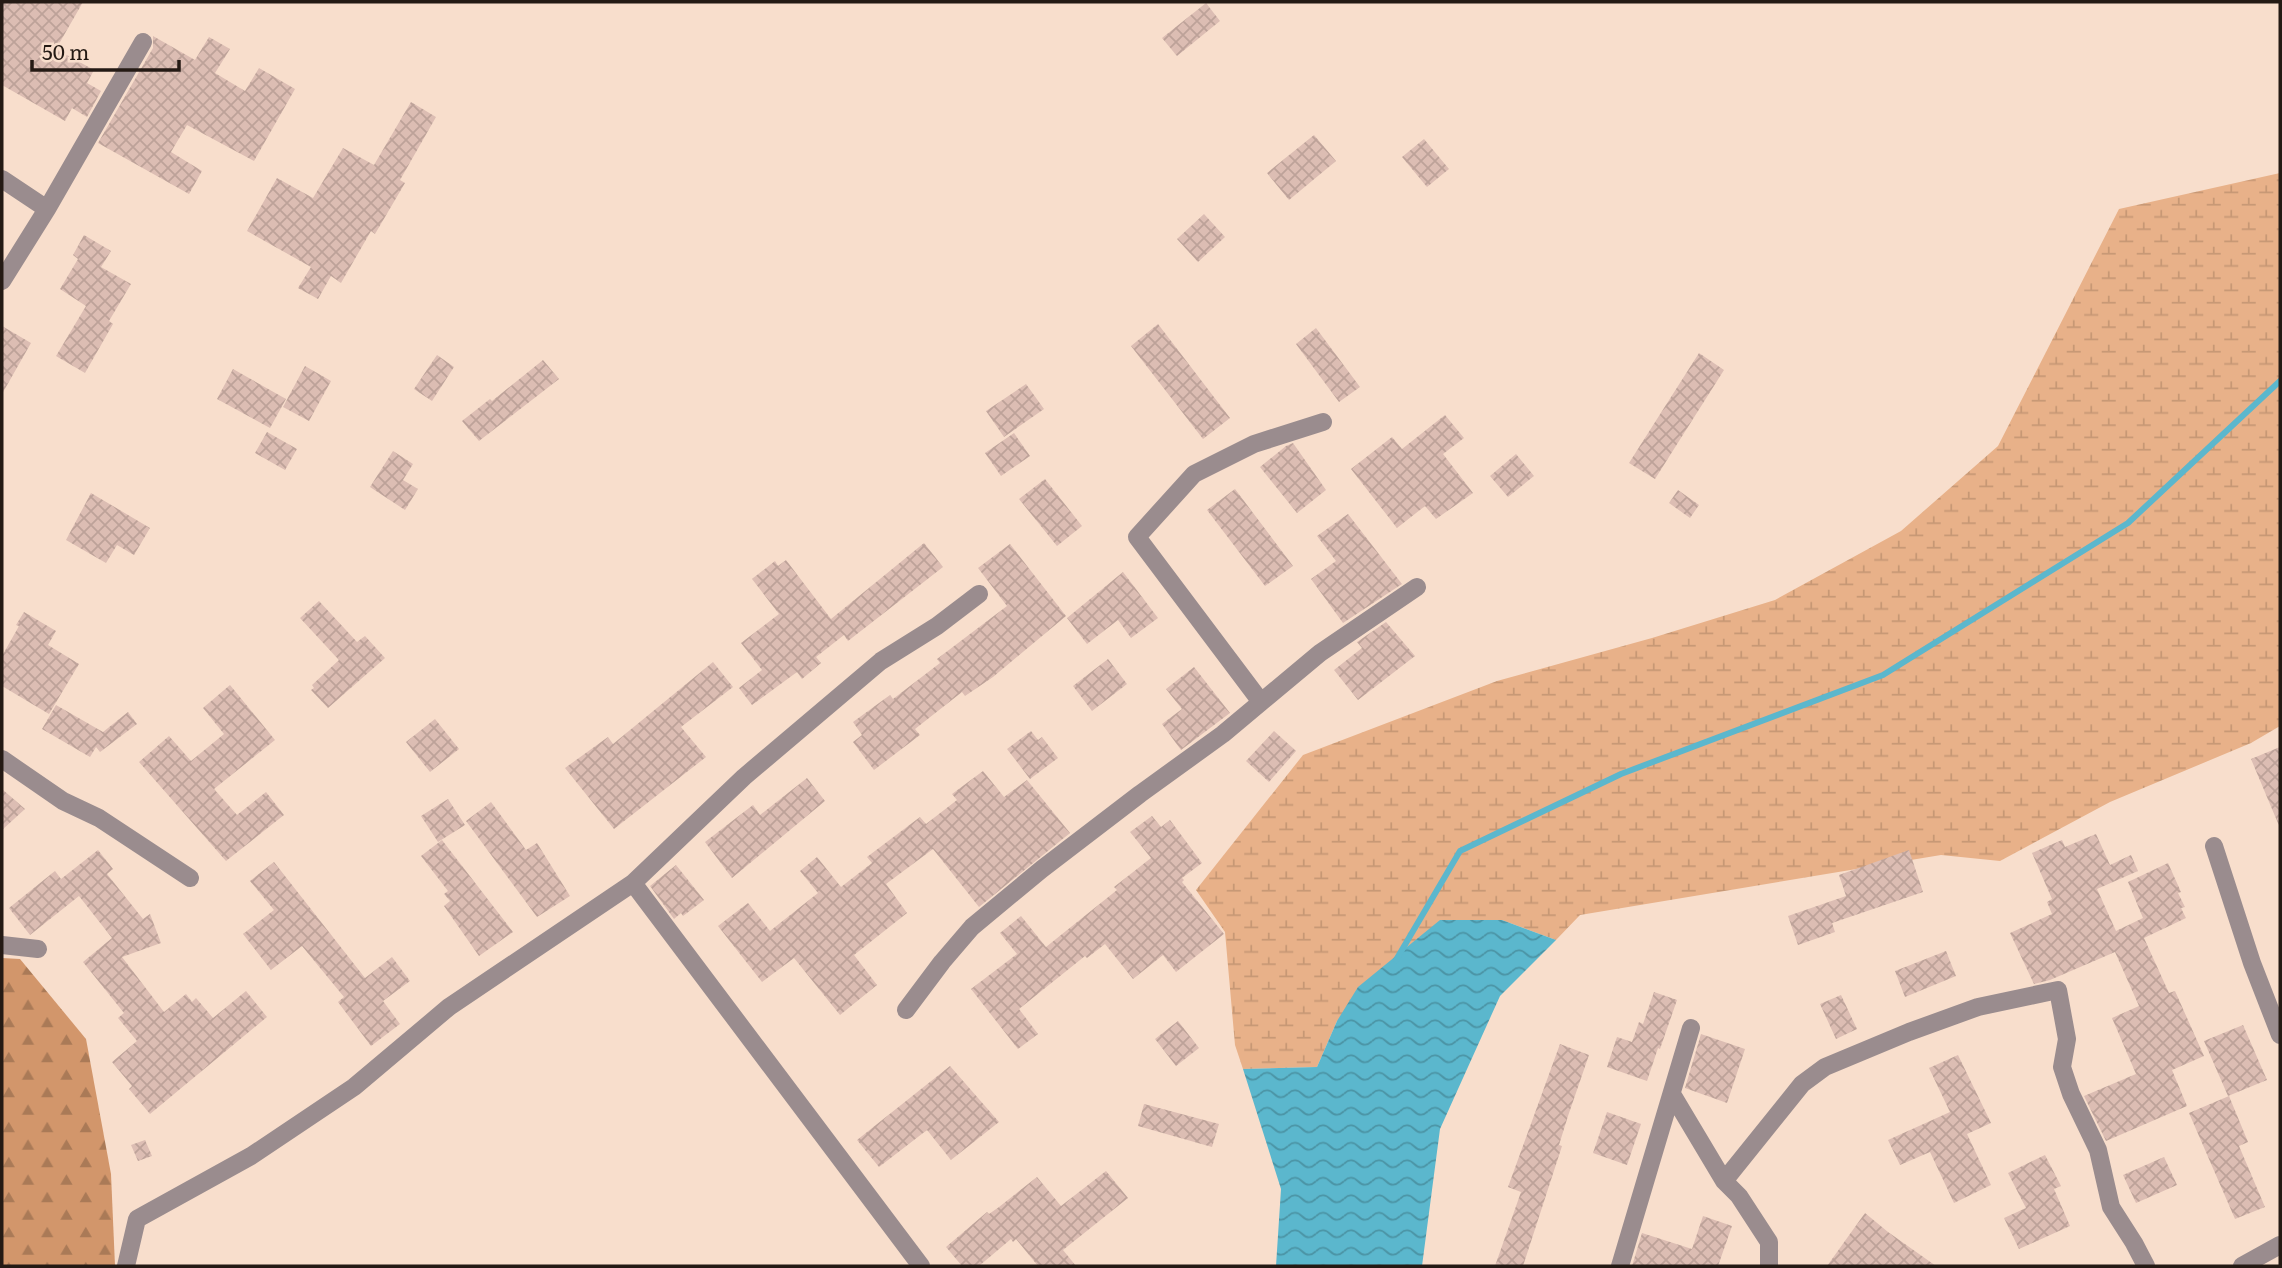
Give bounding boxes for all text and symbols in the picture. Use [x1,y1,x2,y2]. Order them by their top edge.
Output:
scale bar [32,28,178,72]
text: 50 m [42,35,89,66]

